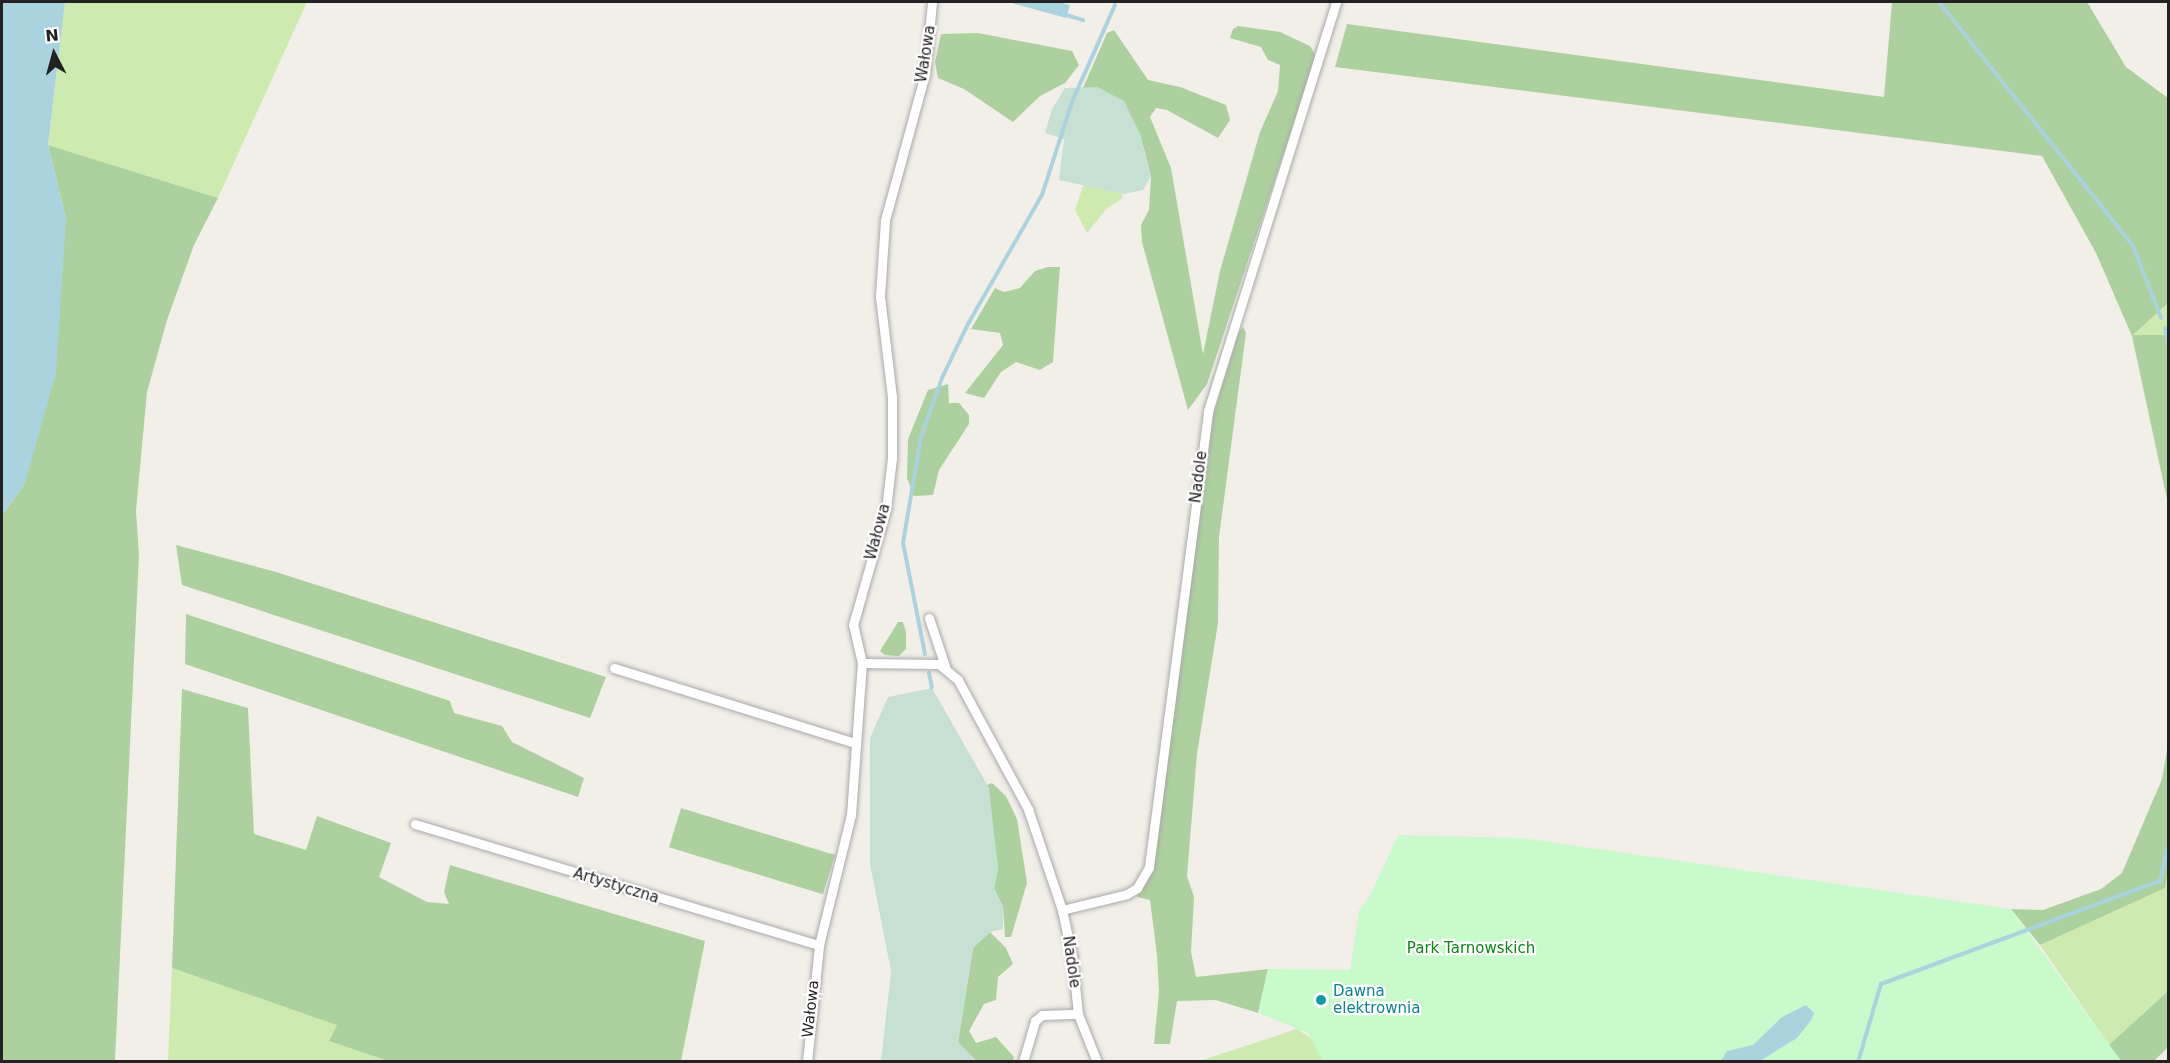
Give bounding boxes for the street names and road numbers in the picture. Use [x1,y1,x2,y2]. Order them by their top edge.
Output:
street label: Wałowa [913,24,939,84]
street label: Nadole [1187,450,1211,504]
street label: Wałowa [862,502,894,562]
street label: Artystyczna [571,864,661,908]
street label: Nadole [1058,935,1084,989]
street label: Wałowa [799,979,823,1039]

